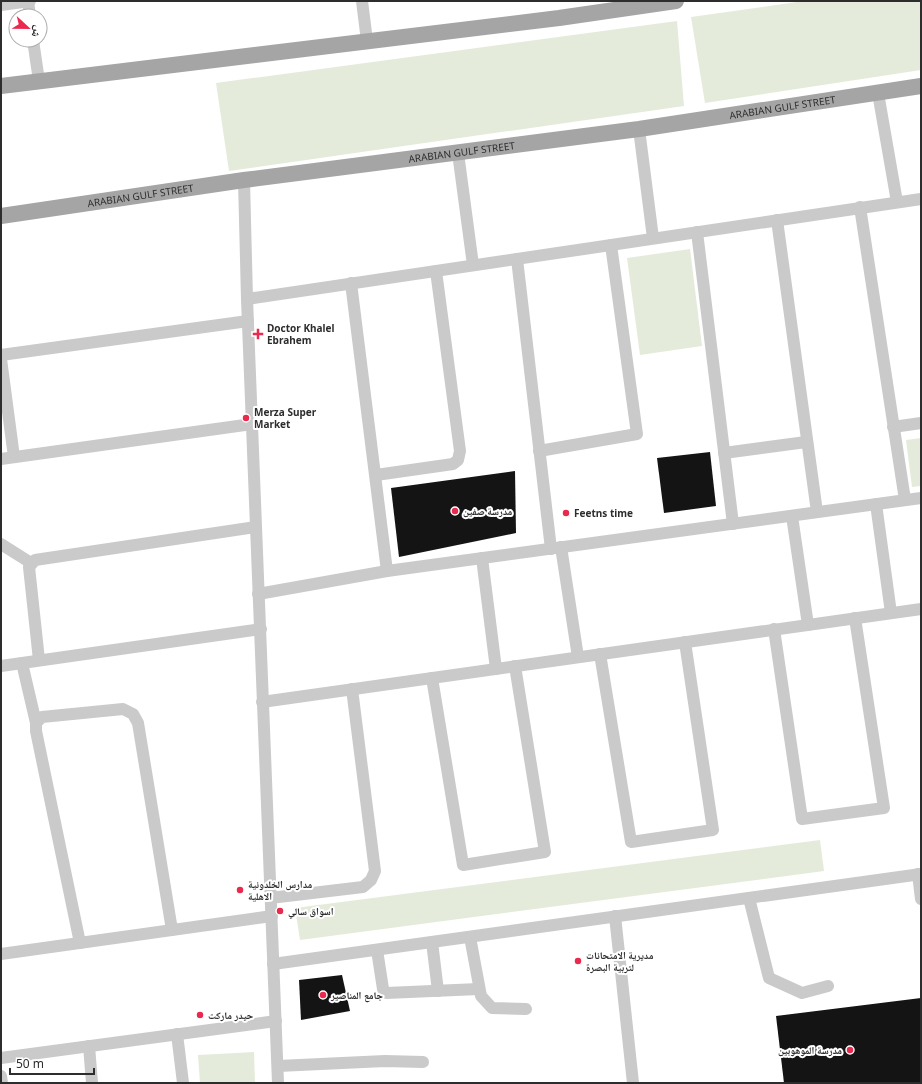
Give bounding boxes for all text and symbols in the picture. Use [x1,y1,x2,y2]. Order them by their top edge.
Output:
north arrow [8,8,48,48]
text: ش [28,23,47,40]
street label: ARABIAN GULF STREET [728,92,837,122]
street label: ARABIAN GULF STREET [408,138,516,166]
street label: ARABIAN GULF STREET [86,180,195,210]
place label: Doctor Khalel Ebrahem [267,321,334,347]
marker: Doctor Khalel Ebrahem [252,328,264,340]
place label: Merza Super Market [254,405,317,431]
marker: Merza Super Market [241,413,251,423]
place label: مدرسة صفين [463,504,513,518]
marker: مدرسة صفين [450,506,460,516]
place label: Feetns time [574,506,633,520]
marker: Feetns time [561,508,571,518]
place label: مدارس الخلدونية الاهلية [248,877,313,903]
marker: مدارس الخلدونية الاهلية [235,885,245,895]
place label: اسواق سالي [288,904,334,919]
marker: اسواق سالي [275,906,285,916]
place label: مديرية الامتحانات لتربية البصرة [586,948,654,974]
marker: مديرية الامتحانات لتربية البصرة [573,956,583,966]
place label: جامع المناصير [330,988,383,1003]
marker: جامع المناصير [318,990,328,1000]
place label: حيدر ماركت [208,1008,254,1022]
marker: حيدر ماركت [195,1010,205,1020]
place label: مدرسة الموهوبين [778,1043,842,1057]
marker: مدرسة الموهوبين [845,1045,855,1055]
scale bar [10,1050,94,1076]
text: 50 m [16,1055,44,1072]

